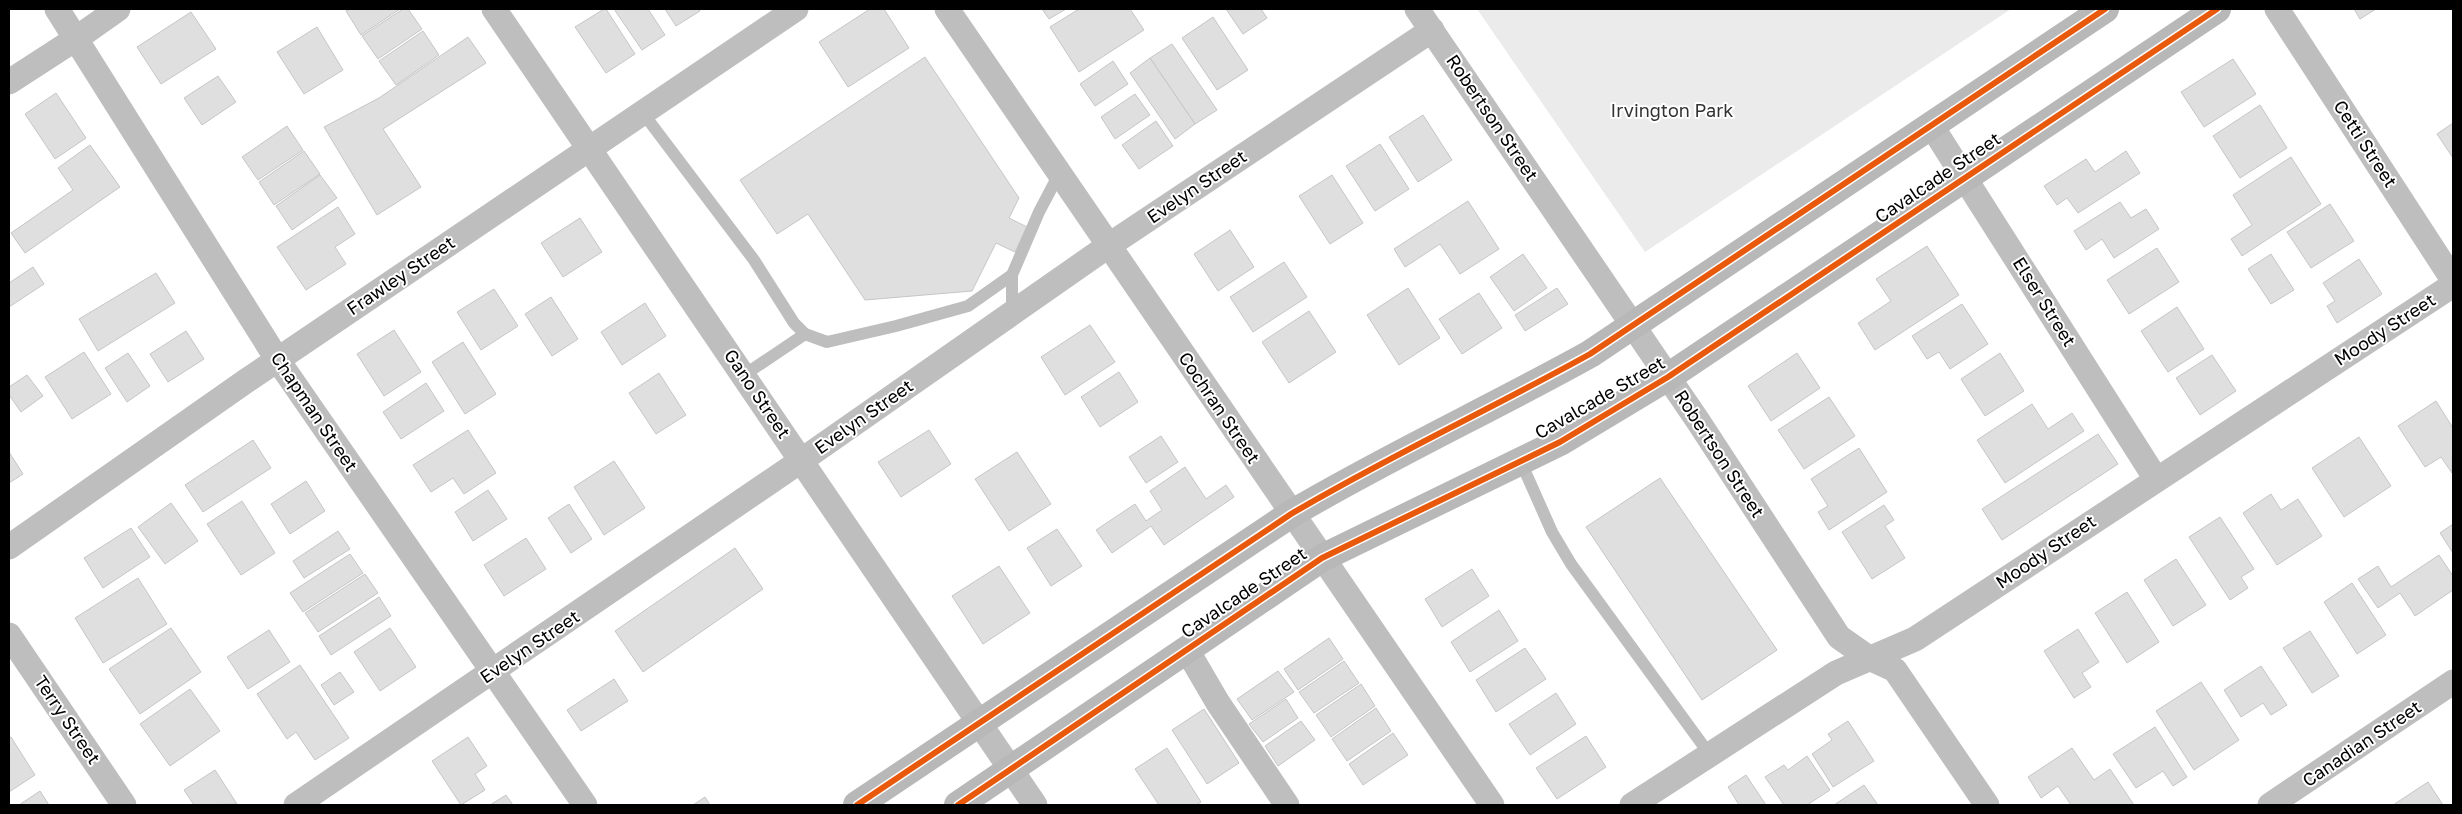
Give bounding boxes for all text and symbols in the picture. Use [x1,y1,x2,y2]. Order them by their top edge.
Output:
street label: Robertson Street [1442,50,1543,185]
street label: Cetti Street [2330,96,2402,191]
park label: Irvington Park [1611,99,1733,121]
street label: Cavalcade Street [1871,127,2004,227]
street label: Evelyn Street [1142,145,1250,228]
street label: Frawley Street [342,231,459,319]
street label: Elser Street [2009,253,2081,350]
street label: Moody Street [2330,288,2439,370]
street label: Gano Street [720,345,796,442]
street label: Chapman Street [267,347,363,475]
street label: Cochran Street [1174,347,1265,467]
street label: Cavalcade Street [1531,351,1668,443]
street label: Evelyn Street [810,374,917,458]
street label: Robertson Street [1670,385,1769,522]
street label: Moody Street [1991,510,2100,593]
street label: Cavalcade Street [1177,542,1310,642]
street label: Evelyn Street [475,605,583,688]
street label: Terry Street [30,671,106,768]
street label: Canadian Street [2298,695,2425,791]

